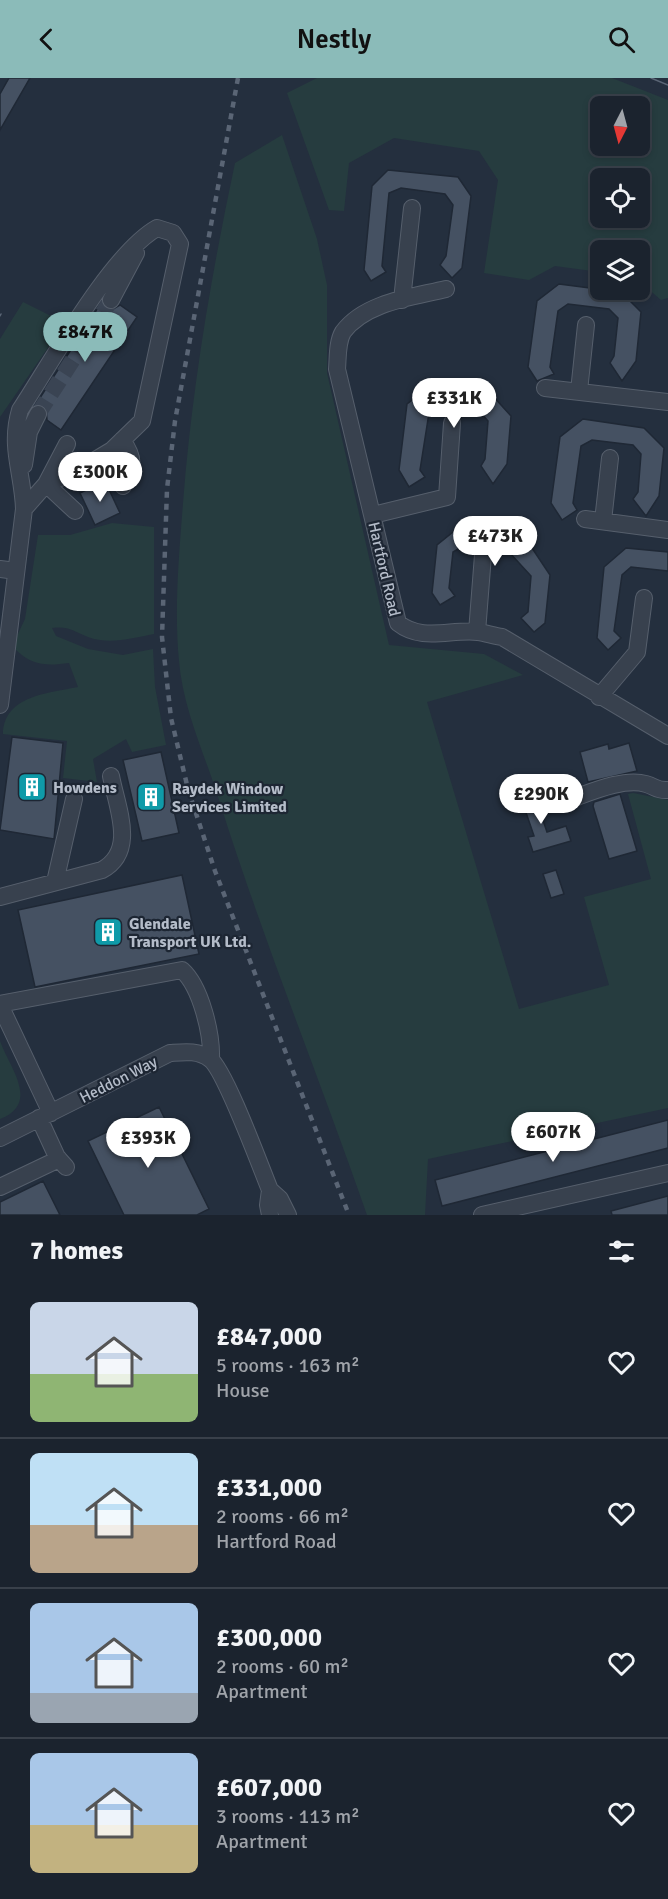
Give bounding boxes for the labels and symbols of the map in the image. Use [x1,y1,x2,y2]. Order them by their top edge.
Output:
north arrow [590,96,650,156]
pin: £847K [43,312,127,363]
pin: £331K [412,378,496,429]
pin: £300K [58,452,142,503]
pin: £473K [453,516,537,567]
street label: Hartford Road [363,520,405,619]
building icon: Howdens [16,771,48,803]
pin: £290K [499,774,583,825]
place label: Howdens [53,778,117,798]
place label: Raydek Window Services Limited [172,779,287,817]
building icon: Raydek Window Services Limited [135,781,167,813]
place label: Glendale Transport UK Ltd. [129,914,251,952]
building icon: Glendale Transport UK Ltd. [92,916,124,948]
street label: Heddon Way [76,1052,161,1108]
pin: £607K [511,1112,595,1163]
pin: £393K [106,1118,190,1169]

